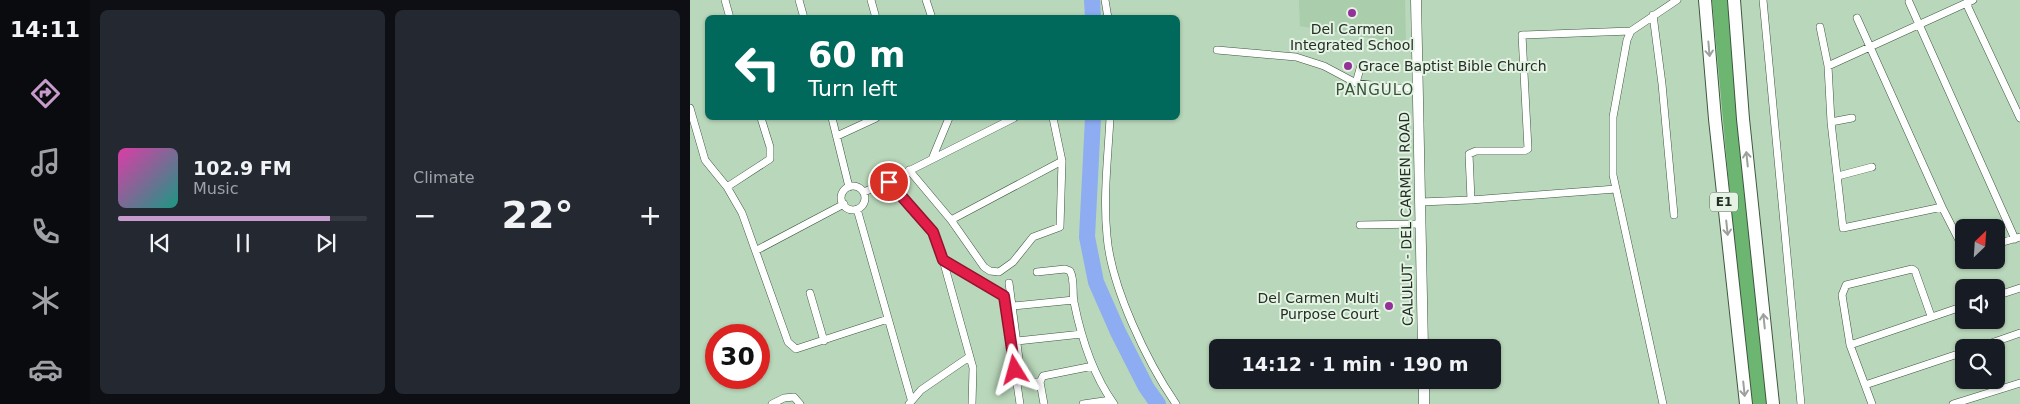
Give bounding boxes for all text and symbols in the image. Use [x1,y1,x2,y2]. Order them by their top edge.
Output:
marker: Del Carmen Integrated School [1346,7,1358,19]
text: 14:11 [10,17,80,42]
place label: Del Carmen Integrated School [1290,21,1414,53]
icon: left [725,35,790,100]
text: 60 m [808,35,905,75]
one-way arrow [1704,40,1714,56]
place label: Grace Baptist Bible Church [1358,58,1547,74]
marker: Grace Baptist Bible Church [1342,60,1354,72]
icon: directions [28,76,63,111]
text: Turn left [808,76,897,101]
district label: PANGULO [1336,81,1414,99]
street label: CALULUT - DEL CARMEN ROAD [1396,112,1416,326]
icon: music [28,145,63,180]
one-way arrow [1742,151,1752,167]
text: 102.9 FM [193,157,292,179]
pin [868,161,910,203]
text: Climate [413,168,475,187]
icon: arrive [875,168,903,196]
text: Music [193,179,239,198]
road number: E1 [1710,192,1738,212]
text: 22° [502,193,573,237]
text: − [413,199,436,232]
text: + [639,199,662,232]
icon: phone [28,214,63,249]
one-way arrow [1722,219,1731,235]
north arrow [1955,219,2005,269]
map controls [1955,219,2005,389]
icon: previous [146,229,174,257]
icon: pause [229,229,257,257]
icon: next [312,229,340,257]
button: sound [1955,279,2005,329]
icon: climate [28,283,63,318]
place label: Del Carmen Multi Purpose Court [1258,290,1380,322]
marker: Del Carmen Multi Purpose Court [1383,300,1395,312]
one-way arrow [1759,313,1769,329]
speed limit sign: 30 [705,324,770,389]
button: search [1955,339,2005,389]
position arrow [988,343,1040,395]
icon: car [28,352,63,387]
text: 14:12 · 1 min · 190 m [1241,353,1469,375]
one-way arrow [1739,381,1749,397]

